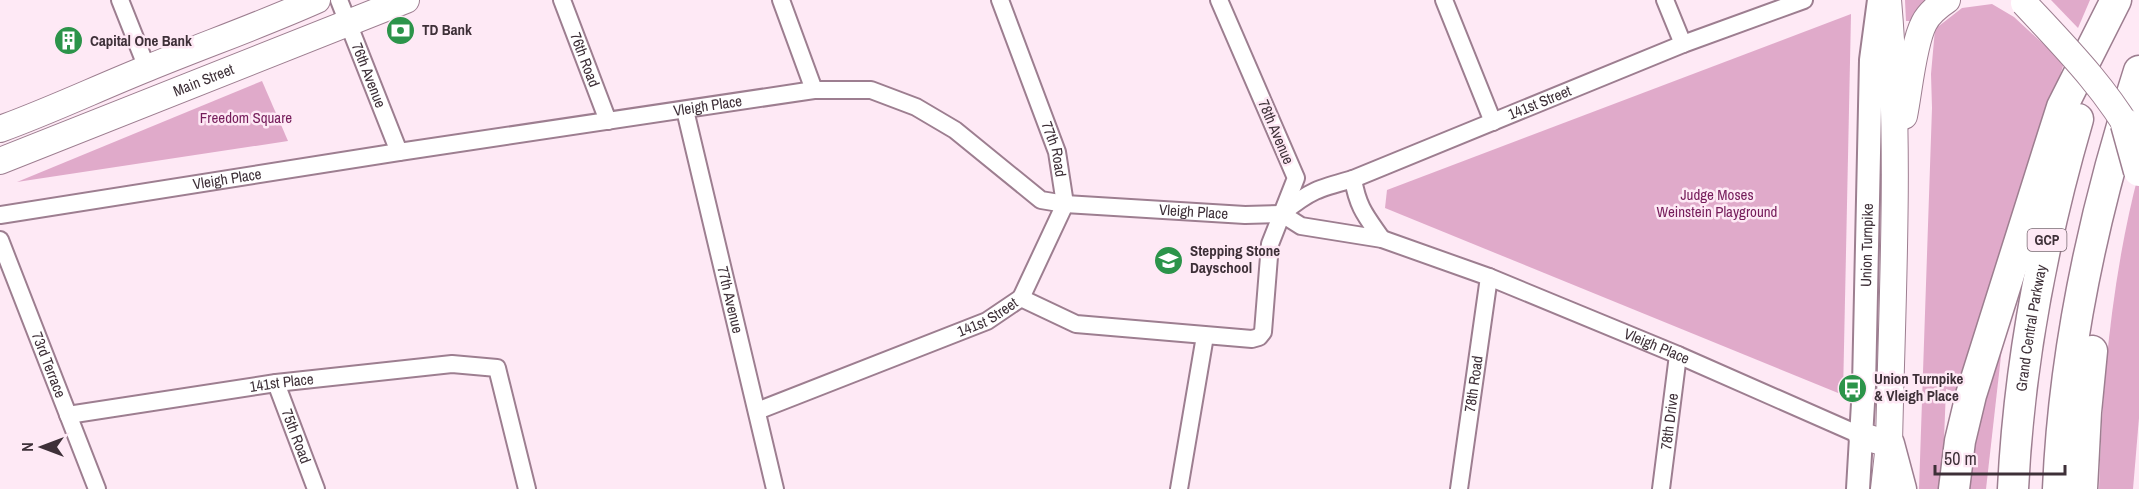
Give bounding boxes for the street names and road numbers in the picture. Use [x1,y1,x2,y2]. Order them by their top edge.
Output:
street label: 76th Road [565,29,605,90]
street label: 76th Avenue [347,40,392,111]
street label: Main Street [170,58,237,101]
street label: 141st Street [1505,80,1575,124]
street label: Vleigh Place [672,90,743,121]
street label: 78th Avenue [1253,96,1300,167]
street label: 77th Road [1036,118,1072,178]
street label: Vleigh Place [191,163,263,194]
street label: Vleigh Place [1159,199,1229,224]
street label: Union Turnpike [1855,203,1878,287]
road number: GCP [2028,229,2066,251]
street label: Grand Central Parkway [2010,262,2052,393]
street label: 77th Avenue [712,264,749,335]
street label: 141st Street [954,292,1022,342]
street label: Vleigh Place [1621,323,1693,369]
street label: 73rd Terrace [27,329,71,401]
street label: 78th Road [1459,354,1488,414]
street label: 141st Place [248,368,315,397]
street label: 78th Drive [1655,392,1683,451]
street label: 75th Road [277,406,316,466]

